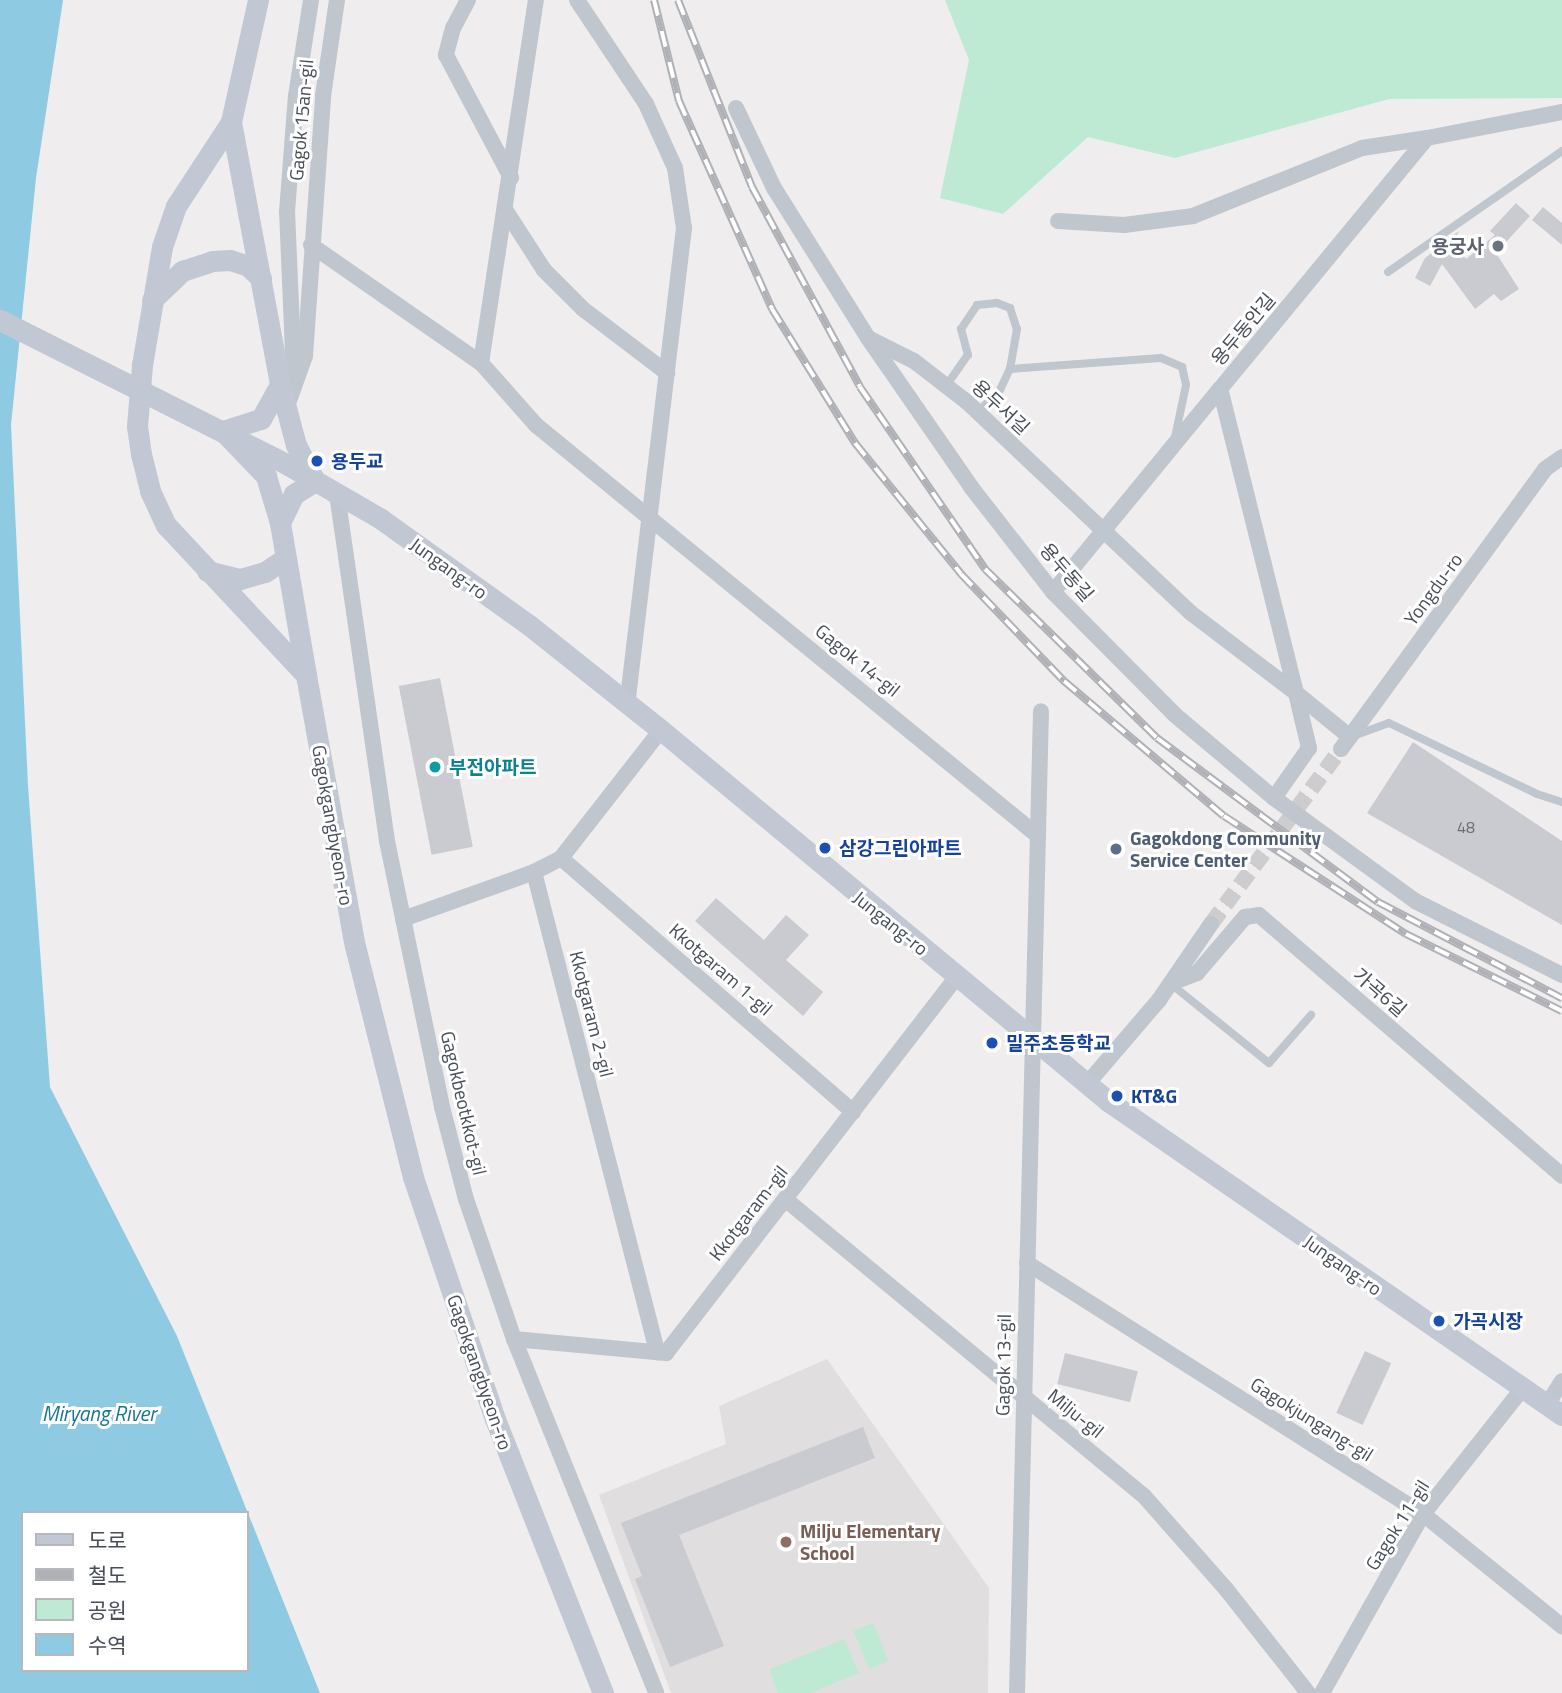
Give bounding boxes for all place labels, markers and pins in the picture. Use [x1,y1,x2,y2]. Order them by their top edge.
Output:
place label: 용궁사 [1432,235,1484,257]
marker: 용궁사 [1490,238,1506,254]
place label: 용두교 [331,450,383,472]
marker: 용두교 [309,453,325,469]
place label: 부전아파트 [449,756,536,778]
marker: 부전아파트 [427,759,443,775]
place label: Gagokdong Community Service Center [1130,827,1321,871]
place label: 삼강그린아파트 [839,837,961,859]
marker: 삼강그린아파트 [817,840,833,856]
marker: Gagokdong Community Service Center [1108,841,1124,857]
place label: 밀주초등학교 [1006,1032,1111,1054]
marker: 밀주초등학교 [984,1035,1000,1051]
place label: KT&G [1131,1085,1177,1107]
marker: KT&G [1109,1088,1125,1104]
place label: 가곡시장 [1453,1310,1523,1332]
marker: 가곡시장 [1431,1313,1447,1329]
place label: Milju Elementary School [800,1520,941,1564]
marker: Milju Elementary School [778,1534,794,1550]

